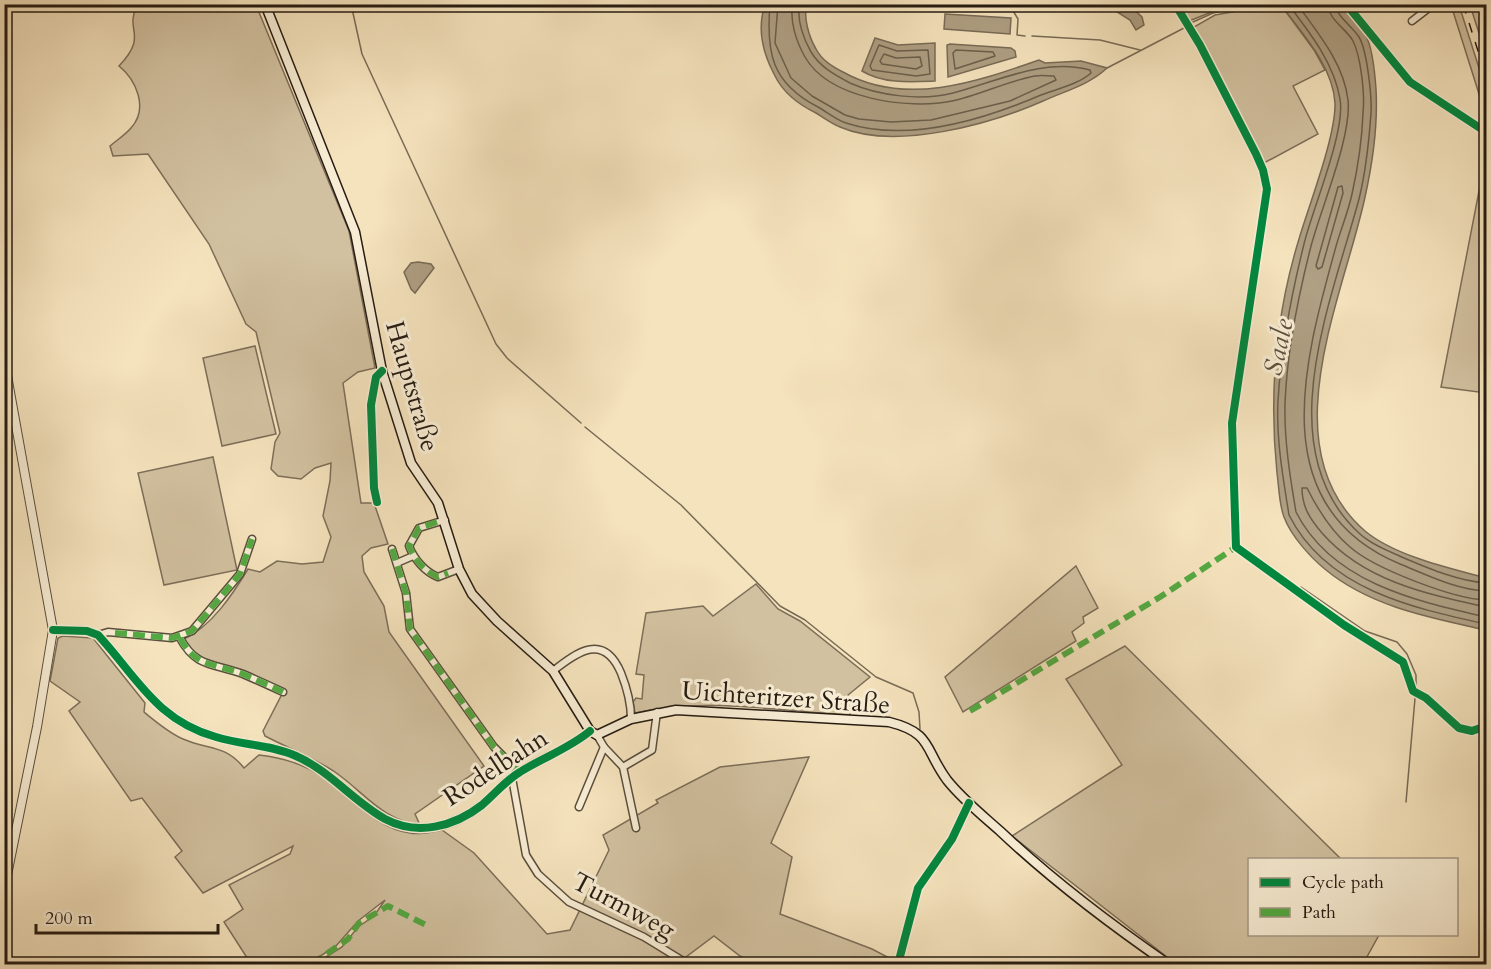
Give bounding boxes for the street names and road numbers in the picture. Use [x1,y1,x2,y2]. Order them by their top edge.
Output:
street label: Hauptstraße [377,317,448,455]
street label: Uichteritzer Straße [681,673,891,722]
street label: Rodelbahn [436,720,555,814]
street label: Turmweg [566,864,682,947]

